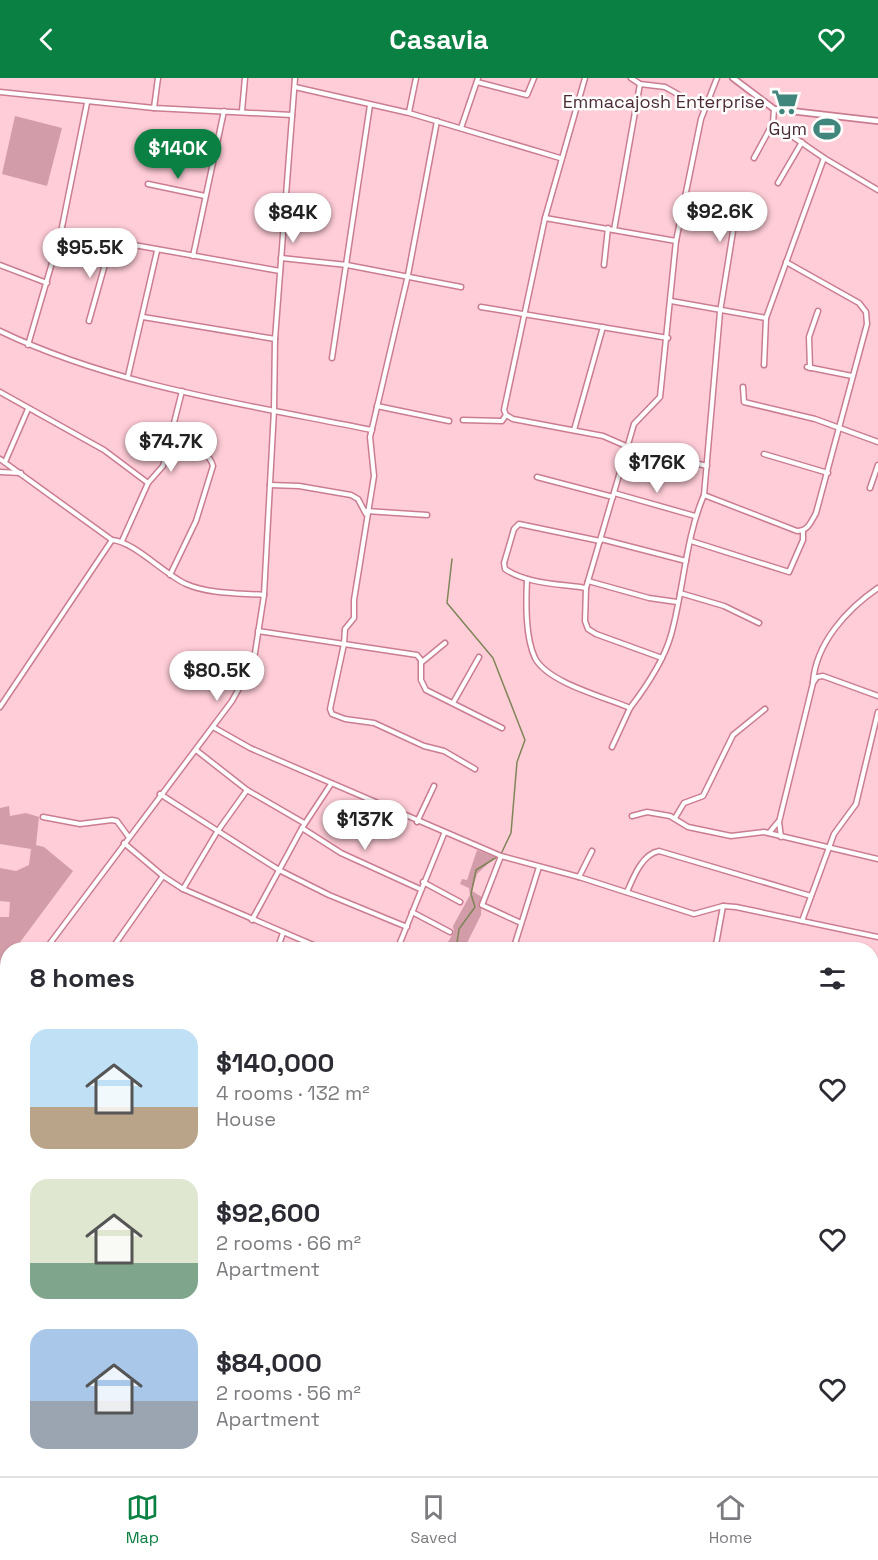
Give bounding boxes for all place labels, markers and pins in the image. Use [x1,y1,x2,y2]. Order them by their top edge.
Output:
supermarket icon: Emmacajosh Enterprise [770,87,800,117]
place label: Emmacajosh Enterprise [563,90,765,113]
sports icon: Gym [812,114,842,144]
place label: Gym [769,117,807,140]
pin: $140K [136,129,220,180]
pin: $92.6K [671,192,769,243]
pin: $84K [257,193,329,244]
pin: $95.5K [41,228,139,279]
pin: $74.7K [122,422,220,473]
pin: $176K [615,443,699,494]
pin: $80.5K [168,651,266,702]
pin: $137K [323,800,407,851]

